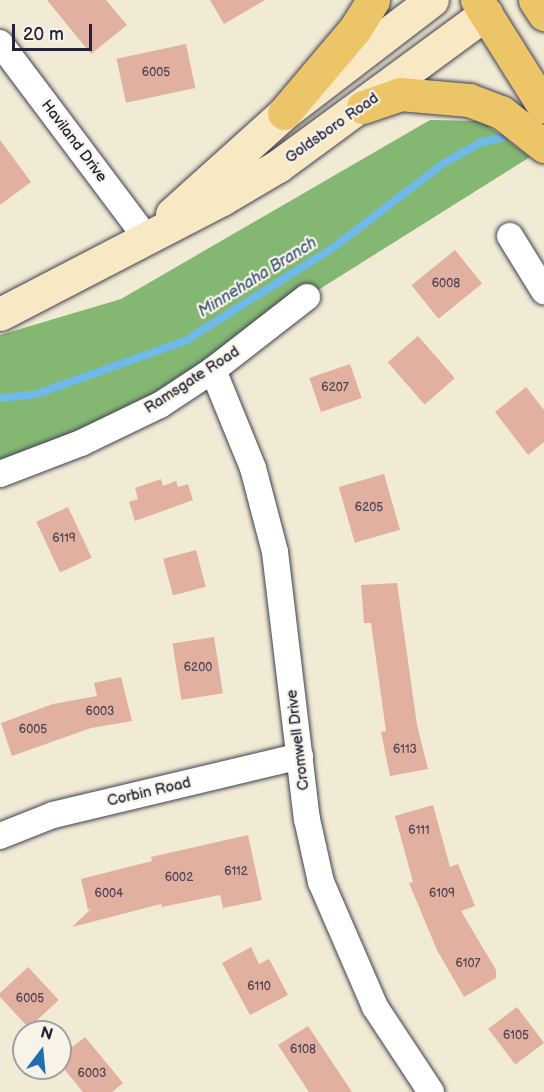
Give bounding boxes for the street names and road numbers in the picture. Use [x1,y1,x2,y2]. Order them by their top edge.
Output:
street label: Goldsboro Road [282,89,382,167]
street label: Haviland Drive [37,96,111,186]
street label: Ramsgate Road [141,343,243,417]
street label: Cromwell Drive [283,689,313,791]
street label: Corbin Road [105,774,193,810]

